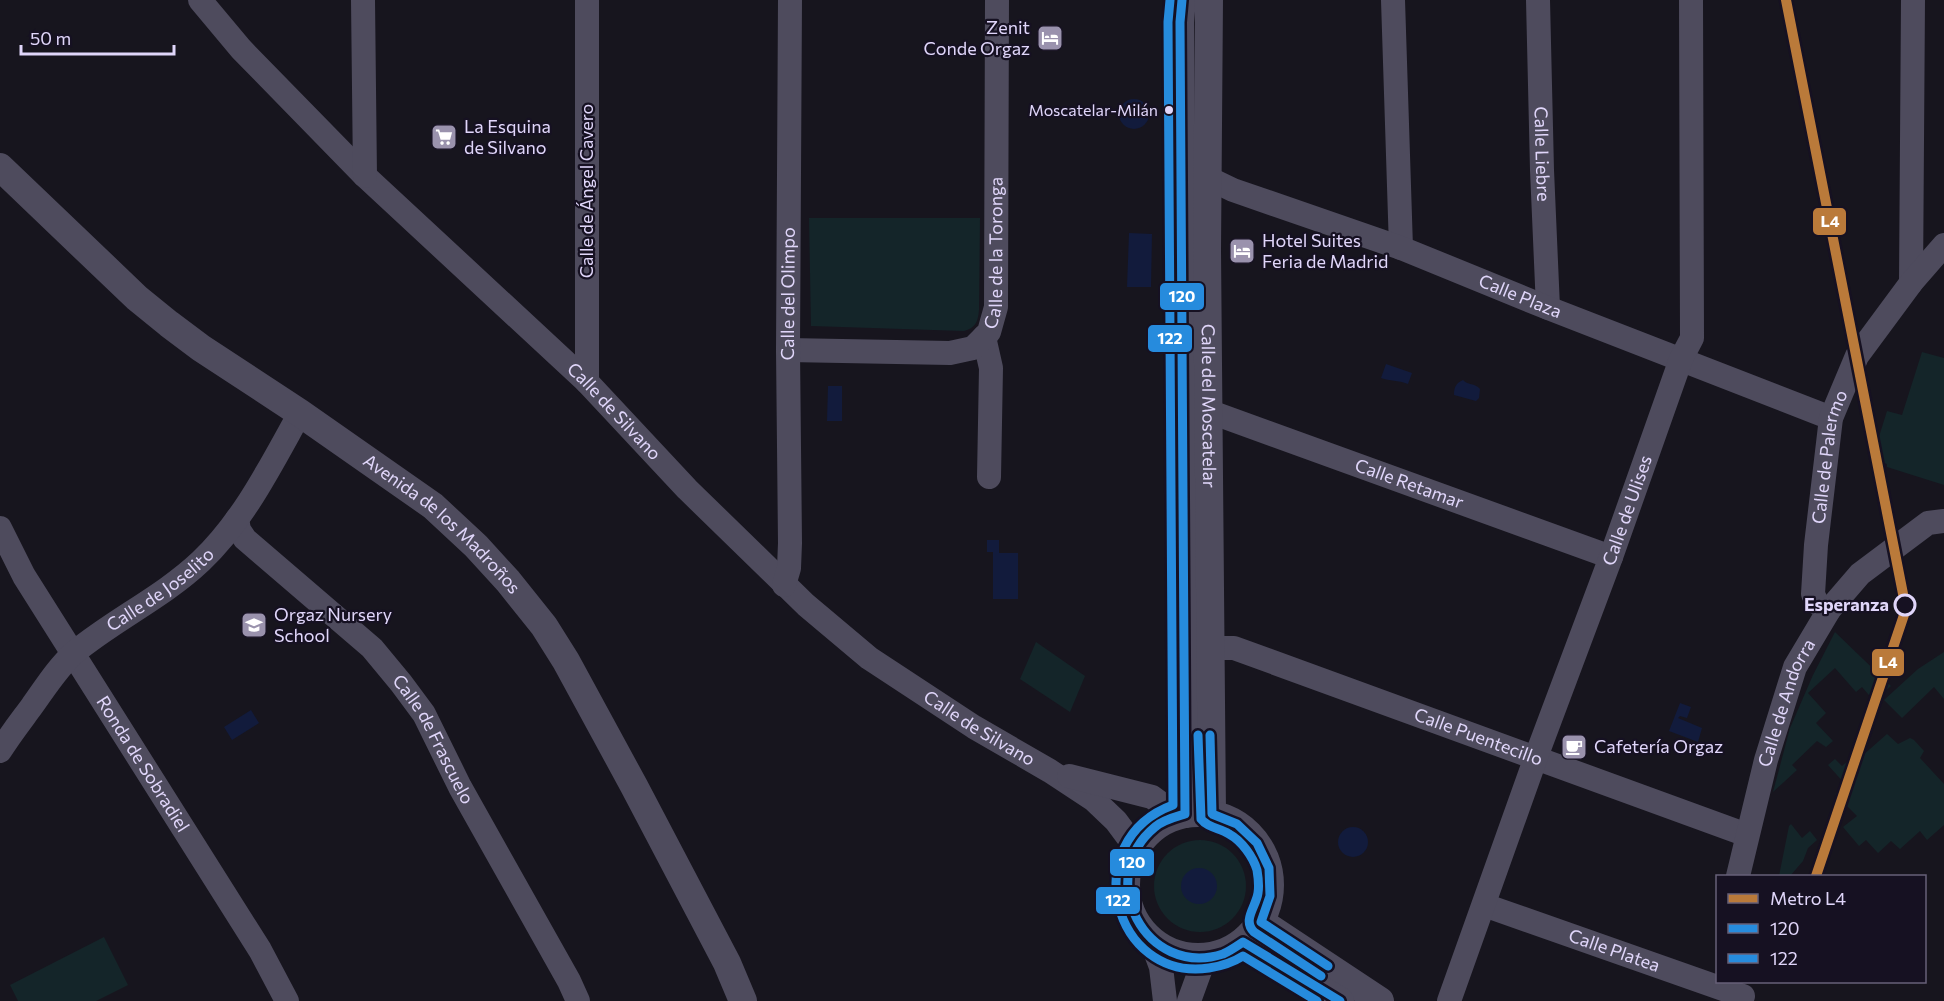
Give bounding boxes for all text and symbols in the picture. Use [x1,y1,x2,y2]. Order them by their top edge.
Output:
place label: Zenit Conde Orgaz [923,16,1030,59]
scale bar [21,18,174,56]
hotel icon: Zenit Conde Orgaz [1035,23,1065,53]
text: 50 m [30,27,71,49]
place label: Moscatelar-Milán [1028,100,1158,119]
street label: Calle de Ángel Cavero [575,104,597,278]
marker: Moscatelar-Milán [1163,104,1175,116]
street label: Calle Liebre [1531,106,1555,202]
place label: La Esquina de Silvano [464,115,551,158]
supermarket icon: La Esquina de Silvano [429,122,459,152]
street label: Calle de la Toronga [978,177,1006,331]
line badge: L4 [1812,207,1847,236]
text: L4 [1820,211,1840,230]
street label: Calle del Olimpo [776,227,799,360]
place label: Hotel Suites Feria de Madrid [1262,229,1389,272]
hotel icon: Hotel Suites Feria de Madrid [1227,236,1257,266]
street label: Calle Plaza [1476,269,1565,322]
line badge: 120 [1159,282,1205,311]
text: 120 [1169,286,1195,305]
line badge: 122 [1147,324,1193,353]
street label: Calle del Moscatelar [1198,324,1221,488]
text: 122 [1157,328,1183,347]
street label: Calle de Silvano [563,357,666,464]
street label: Calle de Palermo [1807,386,1851,525]
street label: Avenida de los Madroños [360,449,526,598]
street label: Calle de Ulises [1597,452,1656,568]
street label: Calle Retamar [1352,453,1467,513]
street label: Calle de Joselito [102,543,218,636]
place label: Esperanza [1804,593,1889,615]
marker: Esperanza [1894,594,1916,616]
place label: Orgaz Nursery School [274,603,392,646]
school or university icon: Orgaz Nursery School [239,610,269,640]
street label: Calle de Andorra [1753,635,1819,769]
line badge: L4 [1871,648,1905,677]
text: L4 [1878,652,1898,671]
street label: Calle de Frascuelo [388,669,479,808]
street label: Calle de Silvano [920,685,1039,770]
street label: Ronda de Sobradiel [92,691,195,836]
street label: Calle Puentecillo [1411,703,1546,770]
cafe icon: Cafetería Orgaz [1559,732,1589,762]
place label: Cafetería Orgaz [1594,735,1723,757]
line badge: 120 [1109,848,1155,877]
text: 120 [1119,852,1145,871]
legend [1716,875,1926,983]
line badge: 122 [1095,886,1141,915]
text: Metro L4 [1770,887,1846,909]
text: 122 [1105,890,1131,909]
text: 120 [1770,917,1799,939]
street label: Calle Platea [1566,924,1663,976]
text: 122 [1770,947,1798,969]

